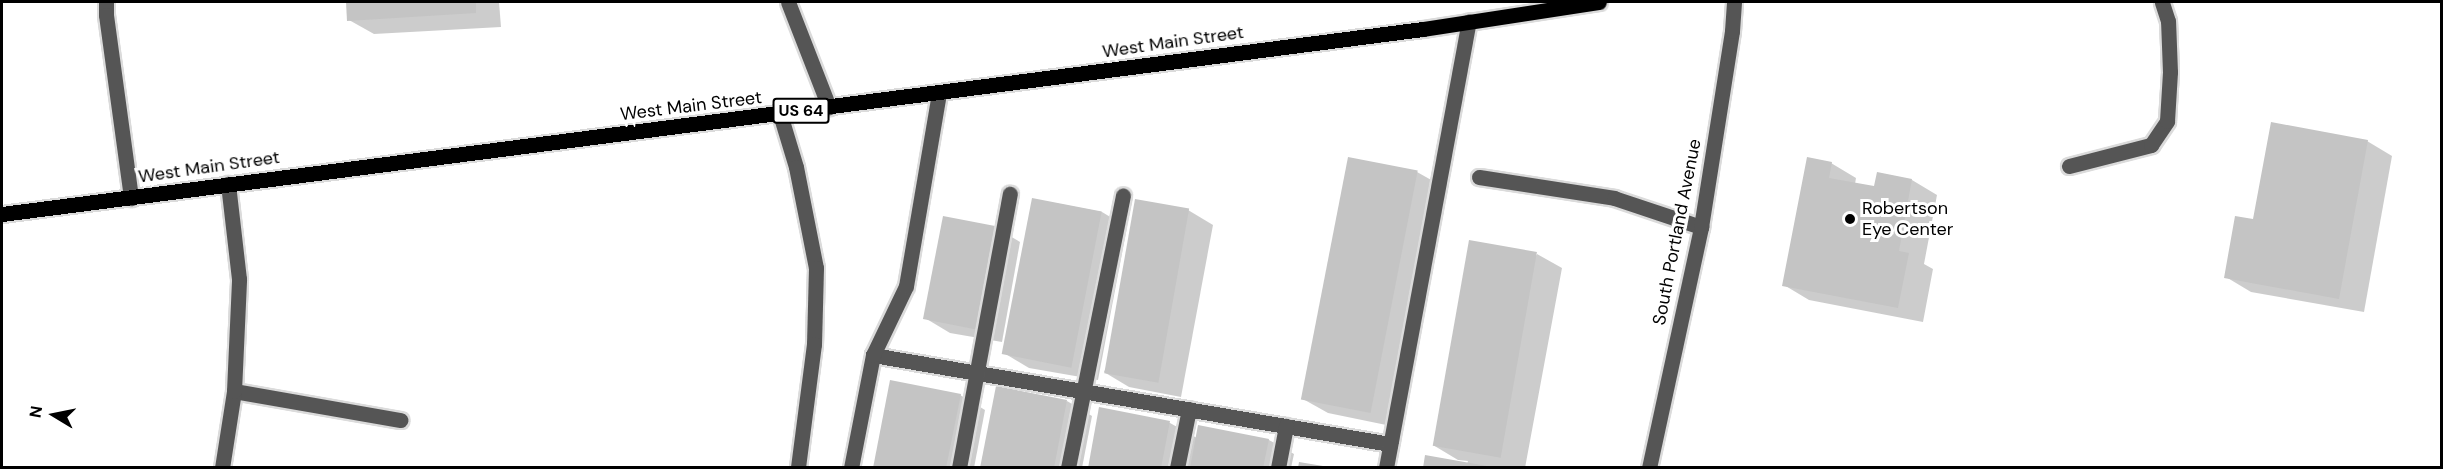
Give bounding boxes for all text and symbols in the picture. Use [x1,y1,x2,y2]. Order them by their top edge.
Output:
street label: West Main Street [1101,21,1245,63]
street label: West Main Street [619,87,763,125]
road number: US 64 [772,98,830,124]
street label: South Portland Avenue [1648,137,1706,327]
street label: West Main Street [137,146,281,188]
place label: Robertson Eye Center [1862,198,1953,240]
marker: Robertson Eye Center [1843,212,1857,226]
north arrow [24,385,84,445]
text: N [24,404,47,419]

